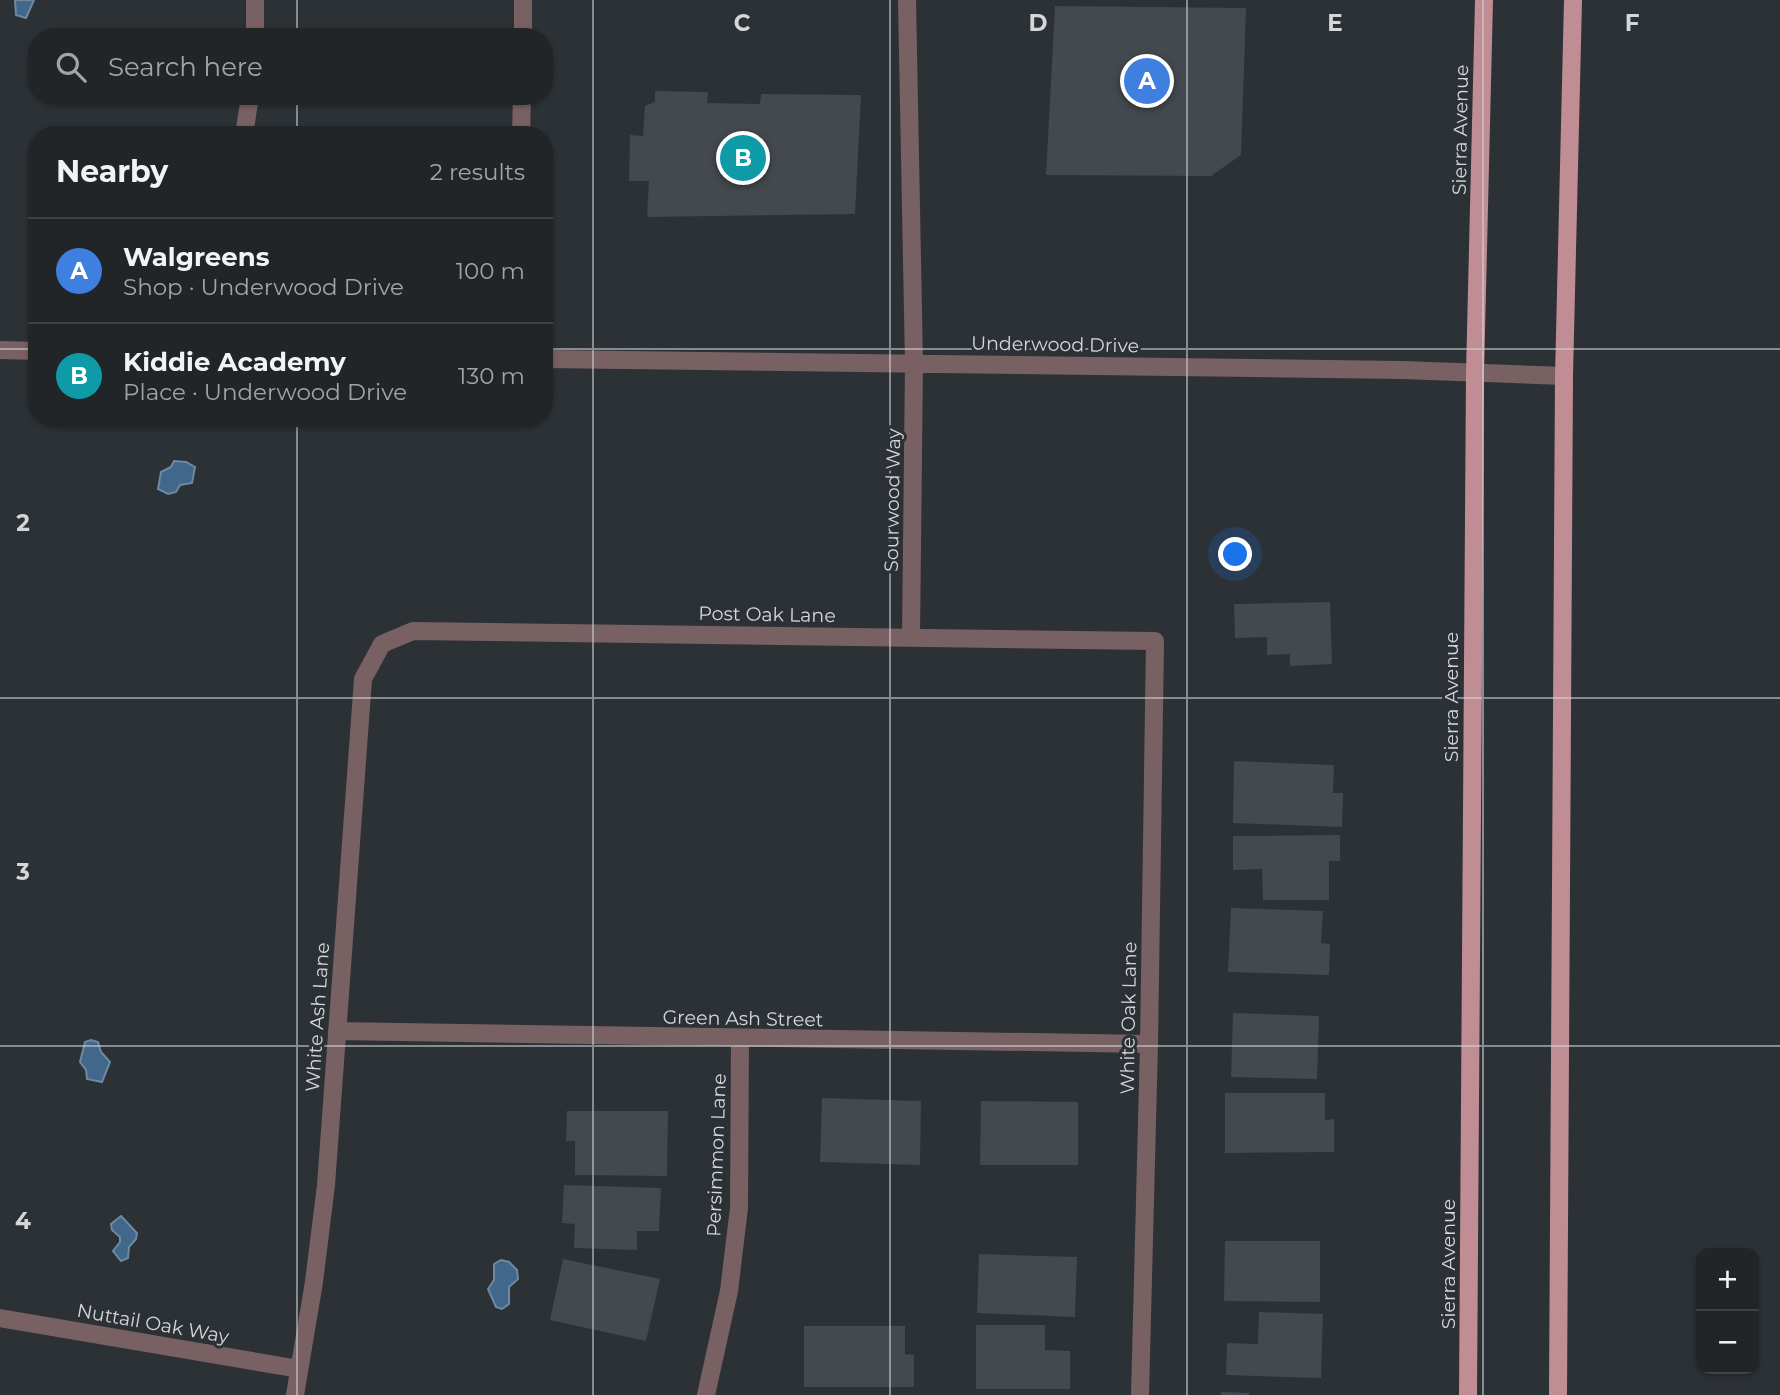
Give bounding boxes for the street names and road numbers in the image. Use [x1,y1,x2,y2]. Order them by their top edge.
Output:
street label: Sierra Avenue [1448,65,1473,195]
street label: Underwood Drive [971,332,1139,357]
street label: Sourwood Way [880,427,905,572]
street label: Post Oak Lane [698,602,836,627]
street label: Sierra Avenue [1440,632,1463,762]
street label: White Ash Lane [301,942,334,1093]
street label: White Oak Lane [1116,942,1141,1094]
street label: Green Ash Street [662,1006,824,1031]
street label: Persimmon Lane [702,1073,731,1237]
street label: Sierra Avenue [1437,1199,1460,1329]
street label: Nuttail Oak Way [75,1299,231,1348]

